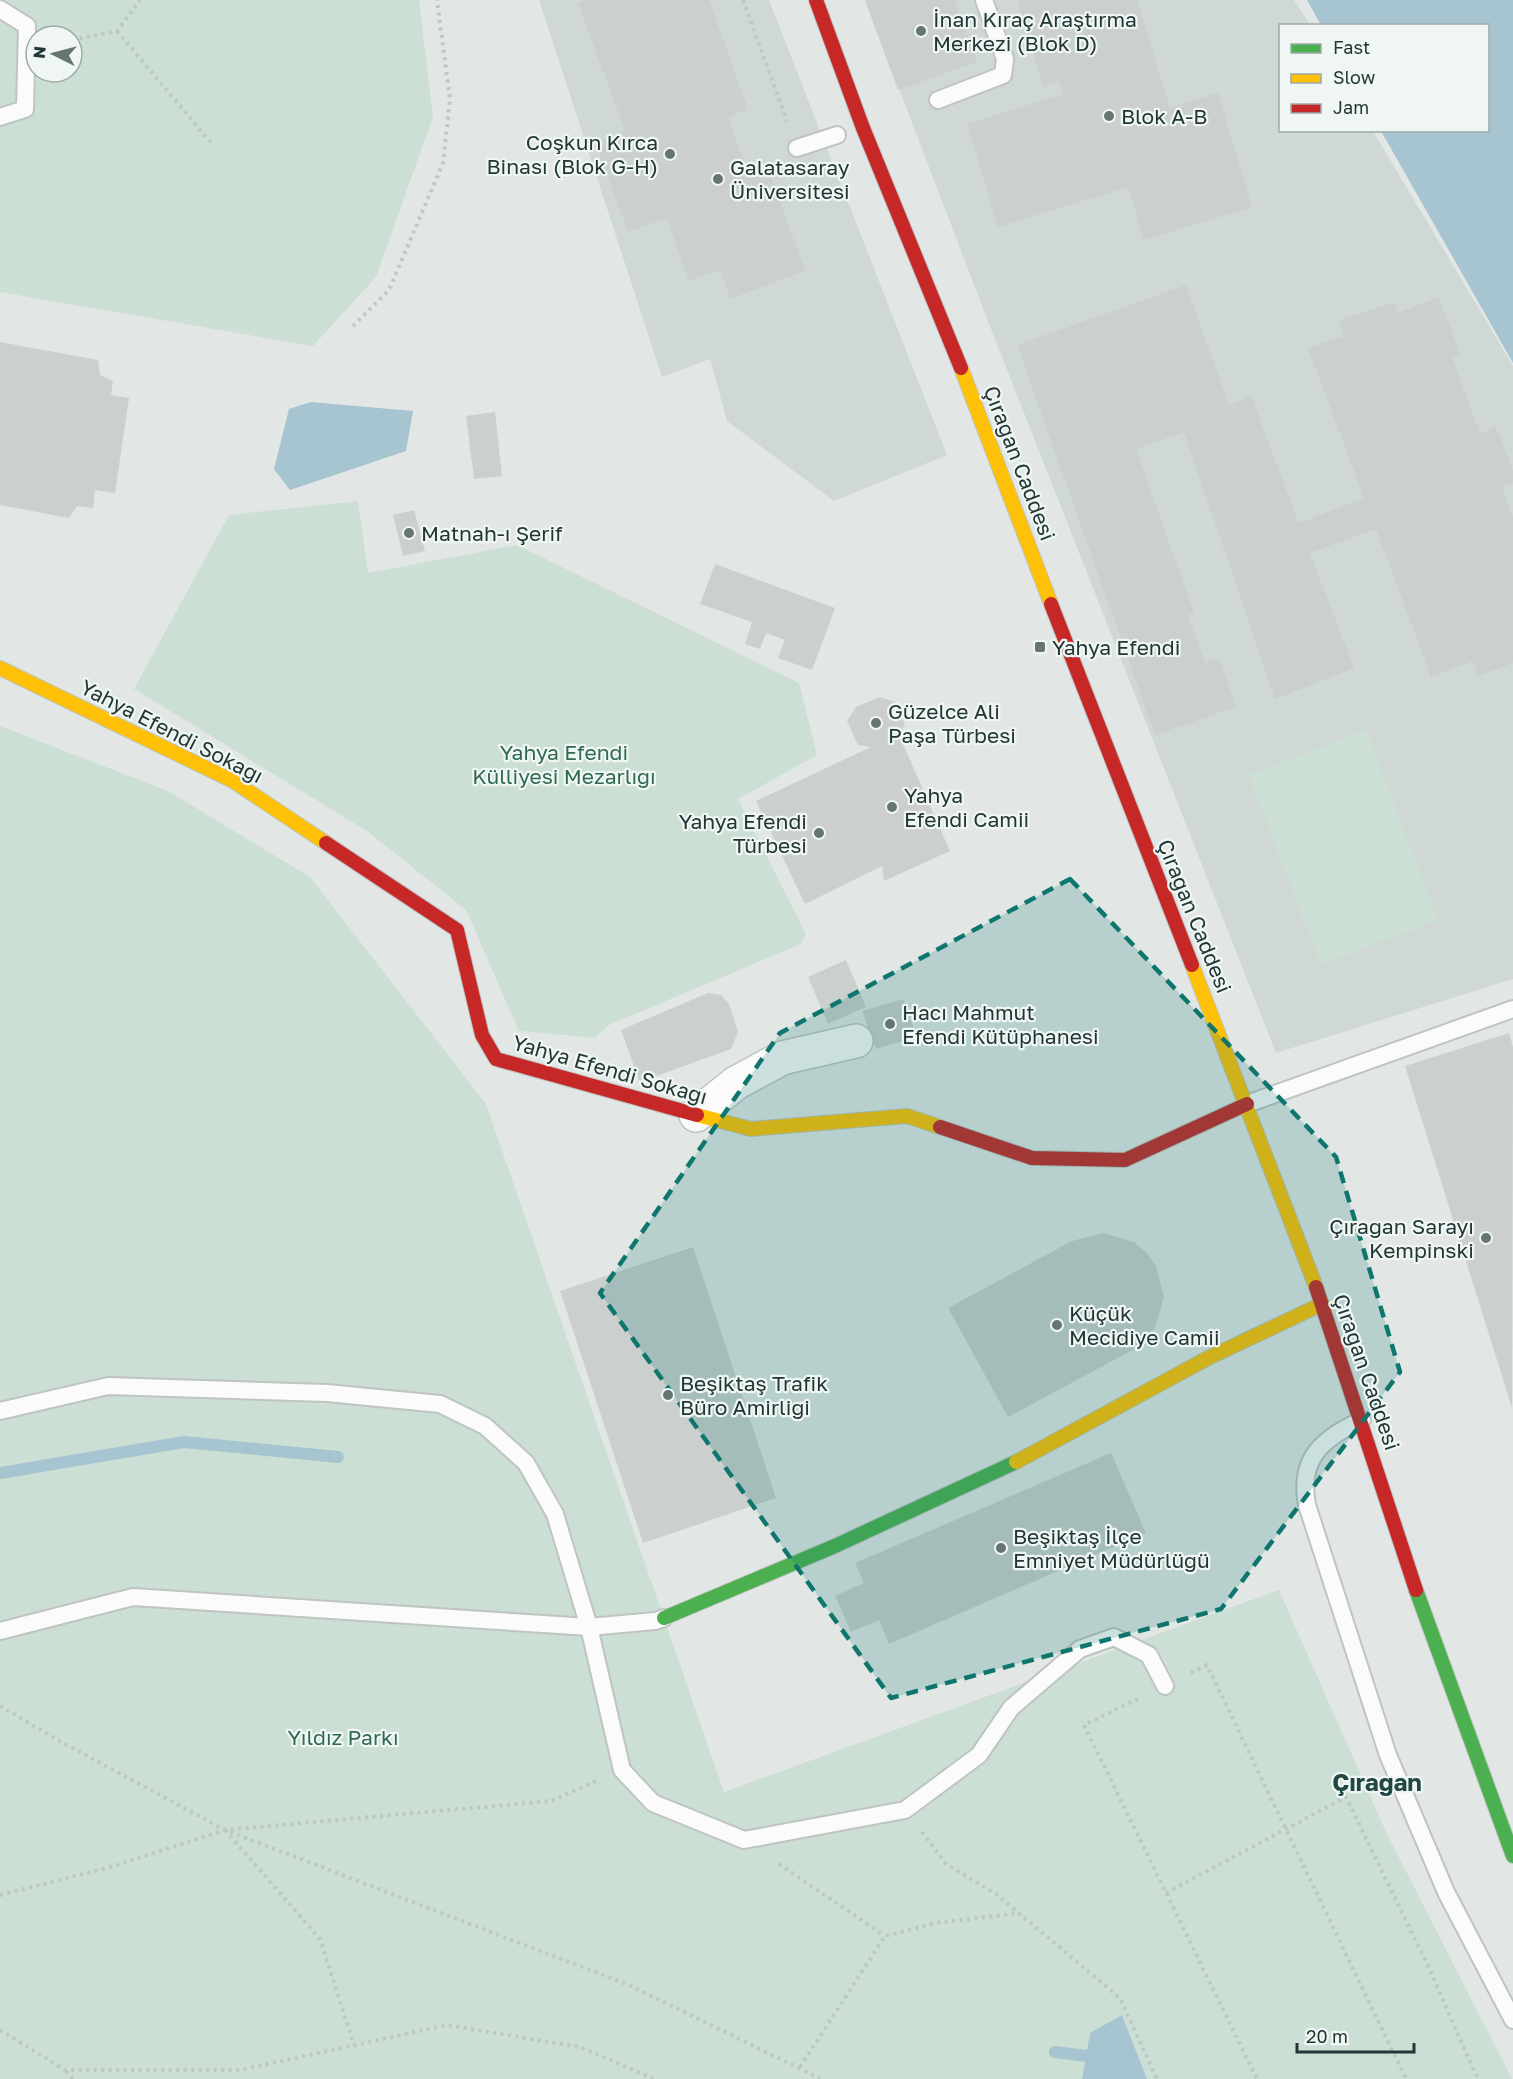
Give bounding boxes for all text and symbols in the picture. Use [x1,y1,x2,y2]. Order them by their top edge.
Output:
place label: İnan Kıraç Araştırma Merkezi (Blok D) [933,6,1137,56]
north arrow [24,24,84,84]
marker: İnan Kıraç Araştırma Merkezi (Blok D) [914,24,928,38]
legend [1279,24,1489,132]
text: Fast [1333,36,1370,58]
text: N [29,45,50,60]
text: Slow [1333,66,1376,88]
text: Jam [1333,96,1369,118]
place label: Blok A-B [1121,103,1207,129]
marker: Blok A-B [1102,109,1116,123]
place label: Coşkun Kırca Binası (Blok G-H) [487,129,658,179]
marker: Coşkun Kırca Binası (Blok G-H) [663,147,677,161]
place label: Galatasaray Üniversitesi [730,154,850,204]
marker: Galatasaray Üniversitesi [711,172,725,186]
street label: Çırağan Caddesi [979,382,1061,544]
place label: Matnah-ı Şerif [421,520,563,546]
marker: Matnah-ı Şerif [402,526,416,540]
place label: Yahya Efendi [1052,634,1180,660]
marker: Yahya Efendi [1033,640,1047,654]
street label: Yahya Efendi Sokağı [76,674,268,788]
place label: Güzelce Ali Paşa Türbesi [888,698,1016,748]
marker: Güzelce Ali Paşa Türbesi [869,716,883,730]
park label: Yahya Efendi Külliyesi Mezarlığı [472,739,656,789]
place label: Yahya Efendi Camii [904,782,1029,832]
marker: Yahya Efendi Camii [885,800,899,814]
place label: Yahya Efendi Türbesi [679,808,807,858]
marker: Yahya Efendi Türbesi [812,826,826,840]
street label: Çırağan Caddesi [1152,835,1238,997]
place label: Hacı Mahmut Efendi Kütüphanesi [902,999,1099,1049]
marker: Hacı Mahmut Efendi Kütüphanesi [883,1017,897,1031]
street label: Yahya Efendi Sokağı [510,1029,710,1109]
place label: Çırağan Sarayı Kempinski [1329,1213,1474,1263]
marker: Çırağan Sarayı Kempinski [1479,1231,1493,1245]
street label: Çırağan Caddesi [1328,1290,1406,1454]
place label: Küçük Mecidiye Camii [1069,1300,1220,1350]
marker: Küçük Mecidiye Camii [1050,1318,1064,1332]
place label: Beşiktaş Trafik Büro Amirliği [680,1370,828,1420]
marker: Beşiktaş Trafik Büro Amirliği [661,1388,675,1402]
place label: Beşiktaş İlçe Emniyet Müdürlüğü [1013,1523,1210,1573]
marker: Beşiktaş İlçe Emniyet Müdürlüğü [994,1541,1008,1555]
park label: Yıldız Parkı [287,1724,399,1750]
district label: Çırağan [1332,1767,1422,1796]
scale bar [1297,2016,1414,2054]
text: 20 m [1306,2025,1348,2047]

